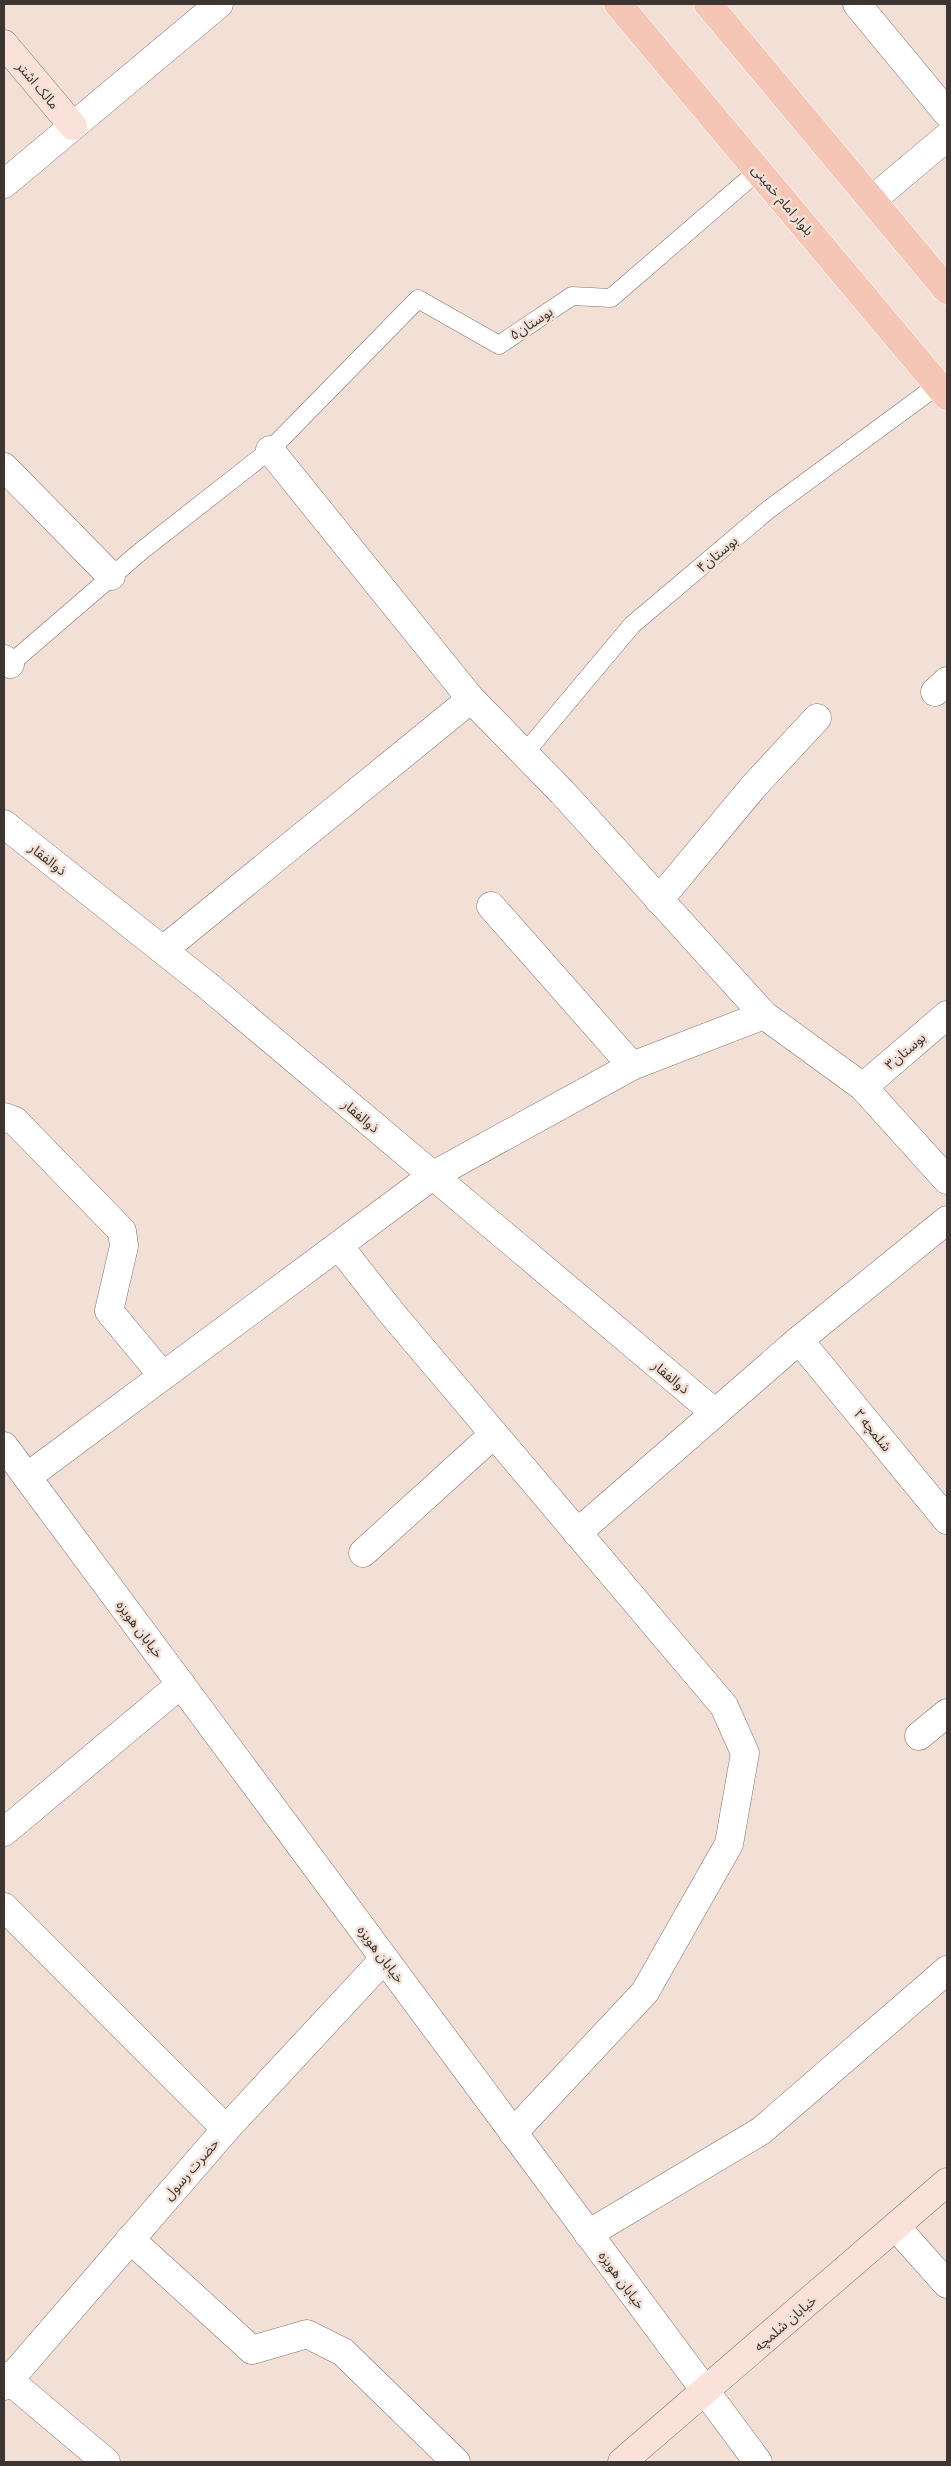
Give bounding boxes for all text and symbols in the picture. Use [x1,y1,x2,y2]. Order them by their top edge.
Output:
street label: مالک اشتر [12,57,63,113]
street label: بلوار امام خمینی [746,161,818,241]
street label: بوستان۵ [506,302,556,344]
street label: بوستان۴ [693,531,741,576]
street label: ذوالفقار [25,838,71,880]
street label: بوستان۳ [881,1028,929,1074]
street label: ذوالفقار [338,1095,383,1137]
street label: ذوالفقار [648,1356,693,1398]
street label: شلمچه ۲ [849,1405,896,1456]
street label: خیابان هویزه [112,1597,168,1661]
street label: خیابان هویزه [353,1922,409,1986]
street label: حضرت رسول [159,2134,223,2204]
street label: خیابان هویزه [595,2247,649,2313]
street label: خیابان شلمچه [750,2291,821,2356]

